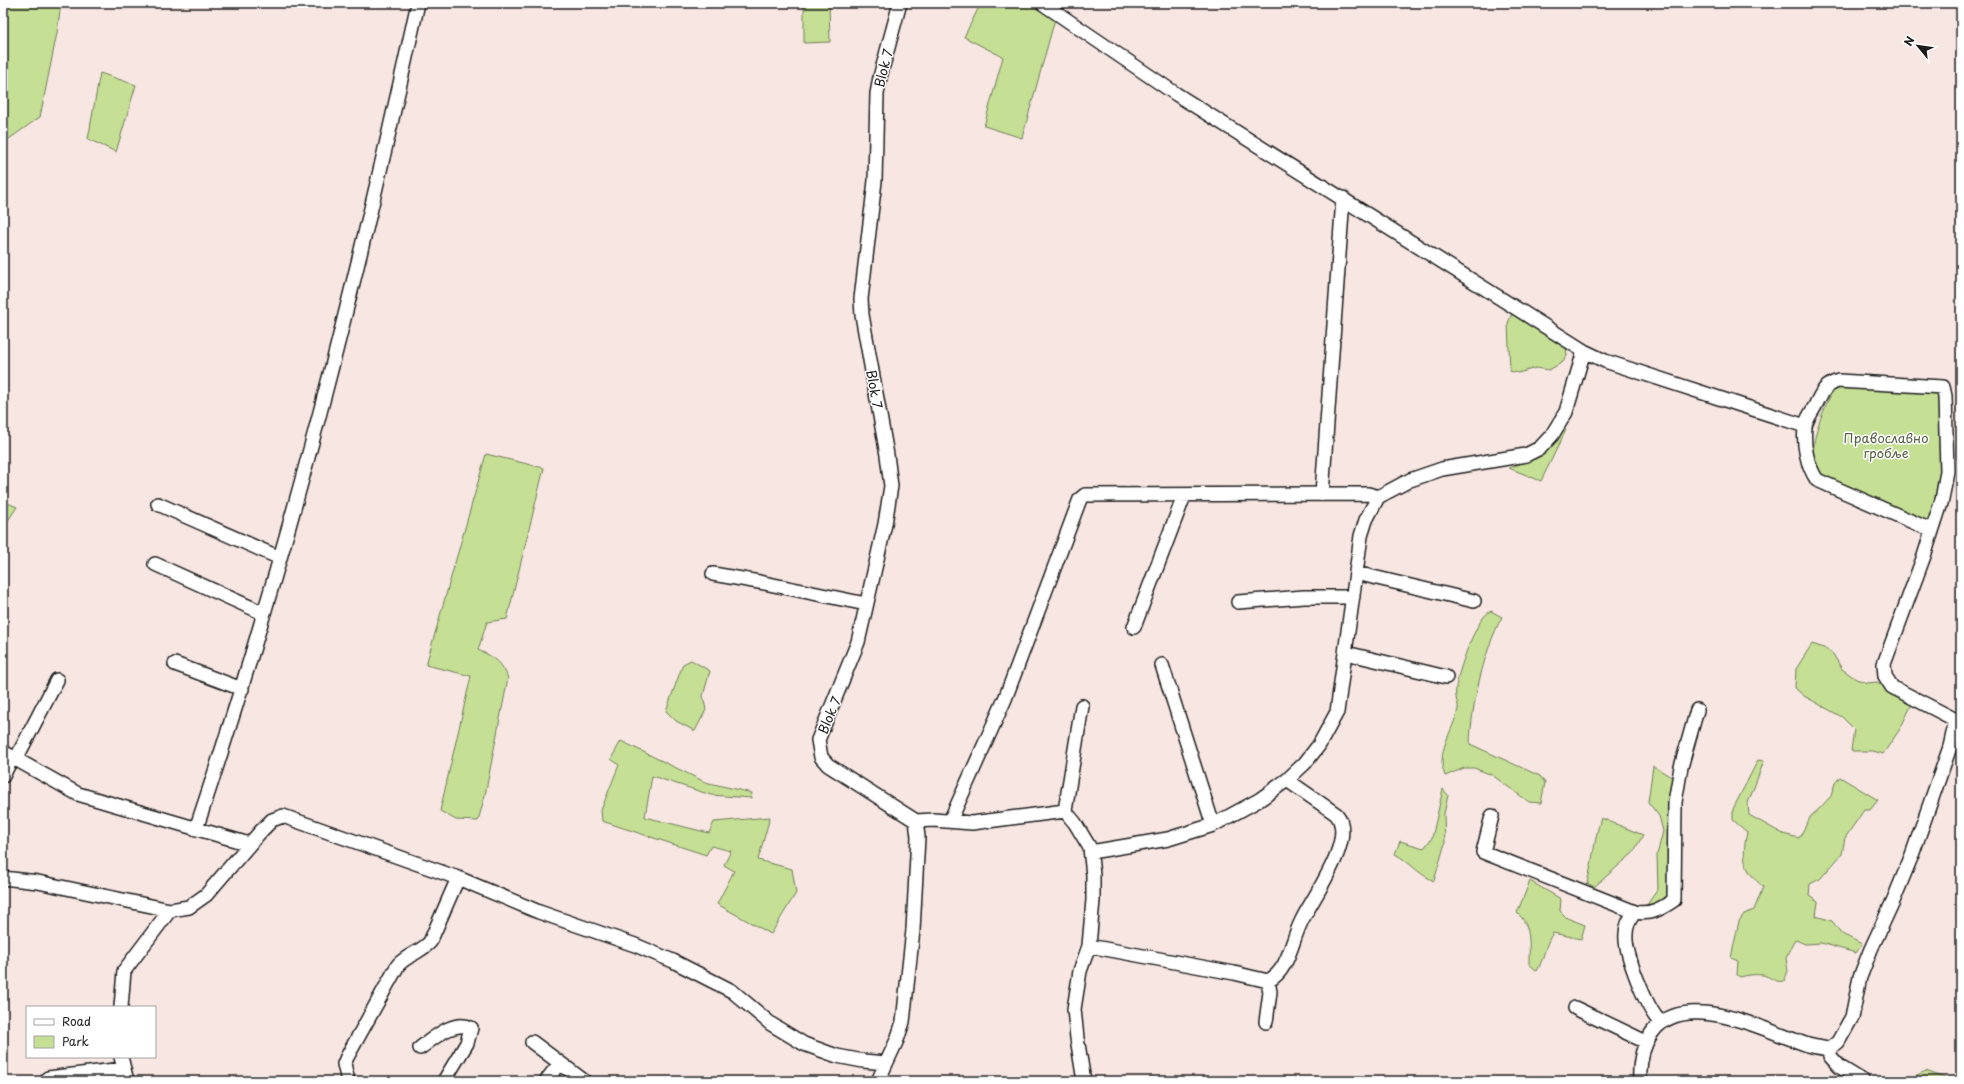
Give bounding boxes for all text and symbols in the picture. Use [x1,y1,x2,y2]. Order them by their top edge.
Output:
north arrow [1898,26,1938,66]
text: N [1899,33,1919,49]
street label: Blok 7 [869,46,897,89]
street label: Blok 7 [862,368,888,410]
park label: Православно гробље [1843,428,1929,462]
street label: Blok 7 [813,693,846,737]
legend [26,1006,156,1058]
text: Road [62,1012,91,1030]
text: Park [62,1032,89,1050]

